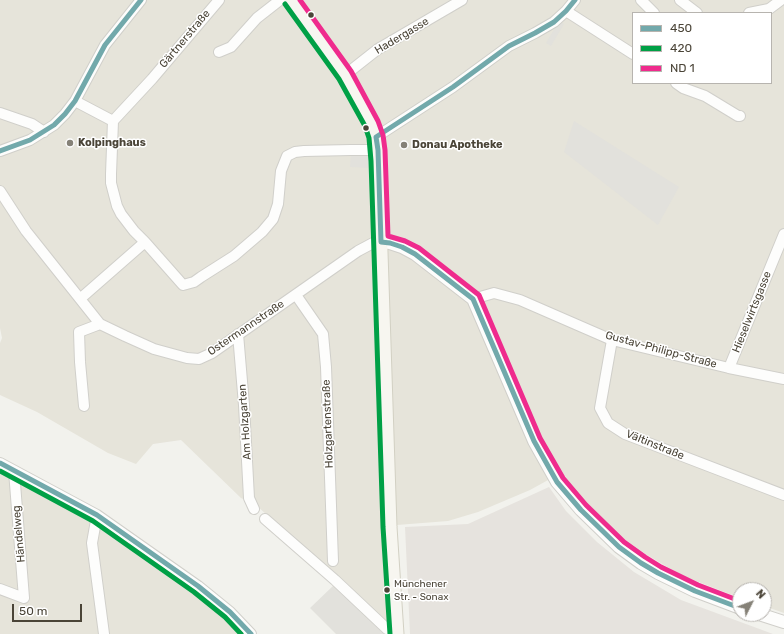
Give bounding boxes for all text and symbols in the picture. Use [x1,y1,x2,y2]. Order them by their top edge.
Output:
street label: Gärtnerstraße [157,7,213,71]
unlabelled marker [306,10,316,20]
legend [632,12,772,84]
street label: Hadergasse [373,15,431,57]
text: 450 [670,21,692,35]
text: 420 [670,41,692,55]
text: ND 1 [670,61,695,75]
unlabelled marker [361,123,371,133]
place label: Kolpinghaus [78,136,146,150]
marker: Kolpinghaus [65,138,75,148]
place label: Donau Apotheke [412,138,503,152]
marker: Donau Apotheke [399,140,409,150]
street label: Hieselwirtsgasse [730,269,774,355]
street label: Ostermannstraße [205,297,287,359]
street label: Gustav-Philipp-Straße [604,329,718,371]
street label: Holzgartenstraße [320,379,336,469]
street label: Am Holzgarten [236,384,254,460]
street label: Vältinstraße [624,427,686,463]
street label: Händelweg [10,505,28,563]
place label: Münchener Str. - Sonax [394,578,449,602]
north arrow [732,582,772,622]
marker: Münchener Str. - Sonax [382,585,392,595]
text: N [753,587,768,602]
scale bar [14,596,84,622]
text: 50 m [19,604,47,618]

